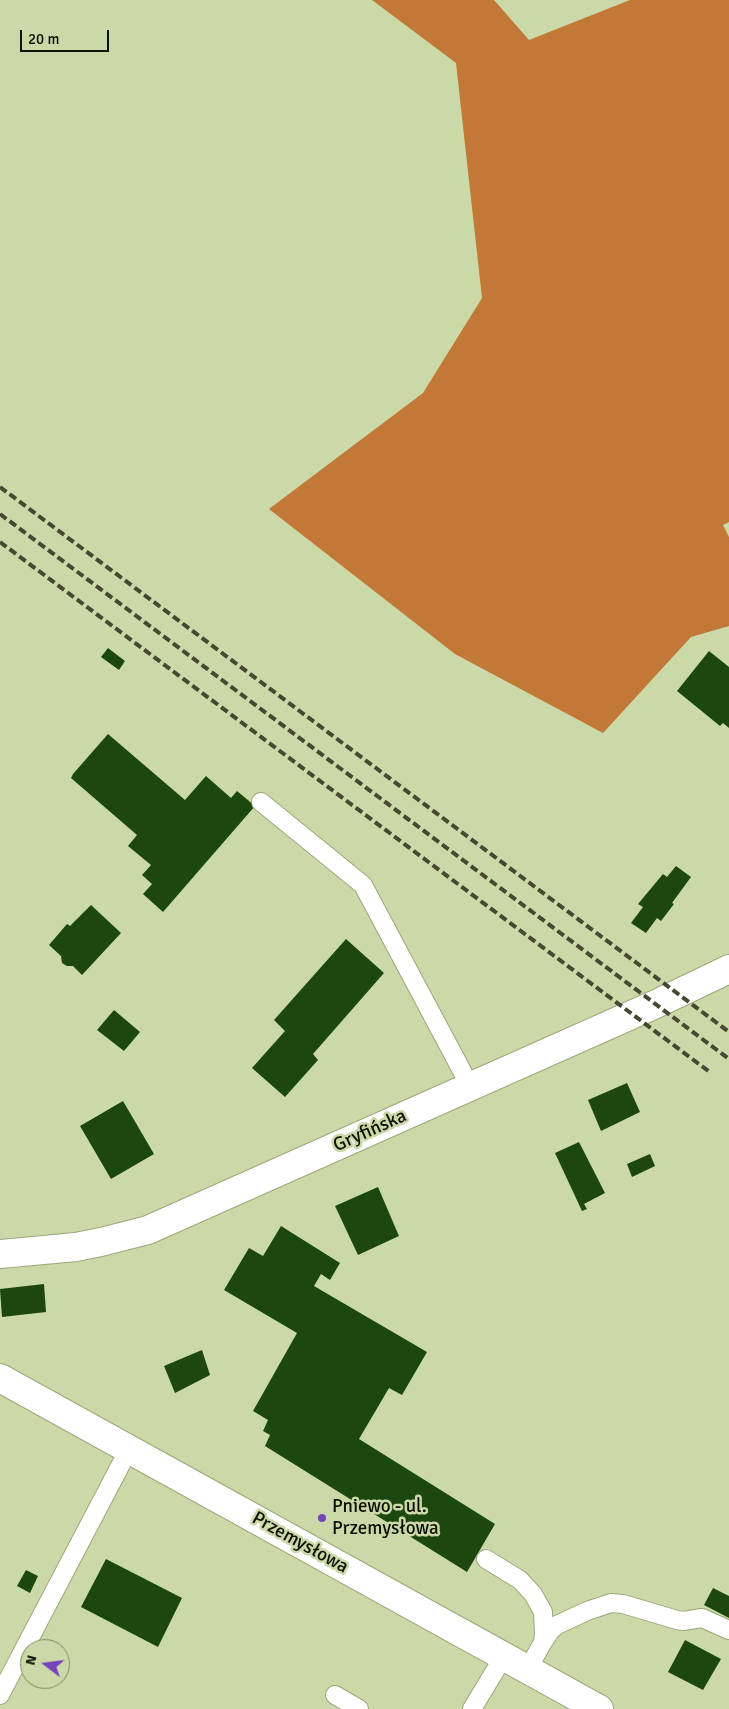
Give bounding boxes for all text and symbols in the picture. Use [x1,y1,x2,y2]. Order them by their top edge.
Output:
scale bar [22,20,111,52]
text: 20 m [28,30,59,48]
street label: Gryfińska [330,1105,410,1157]
place label: Pniewo - ul. Przemysłowa [332,1496,439,1540]
street label: Przemysłowa [248,1507,352,1579]
marker: Pniewo - ul. Przemysłowa [316,1512,328,1524]
north arrow [20,1639,70,1689]
text: N [22,1653,40,1667]

